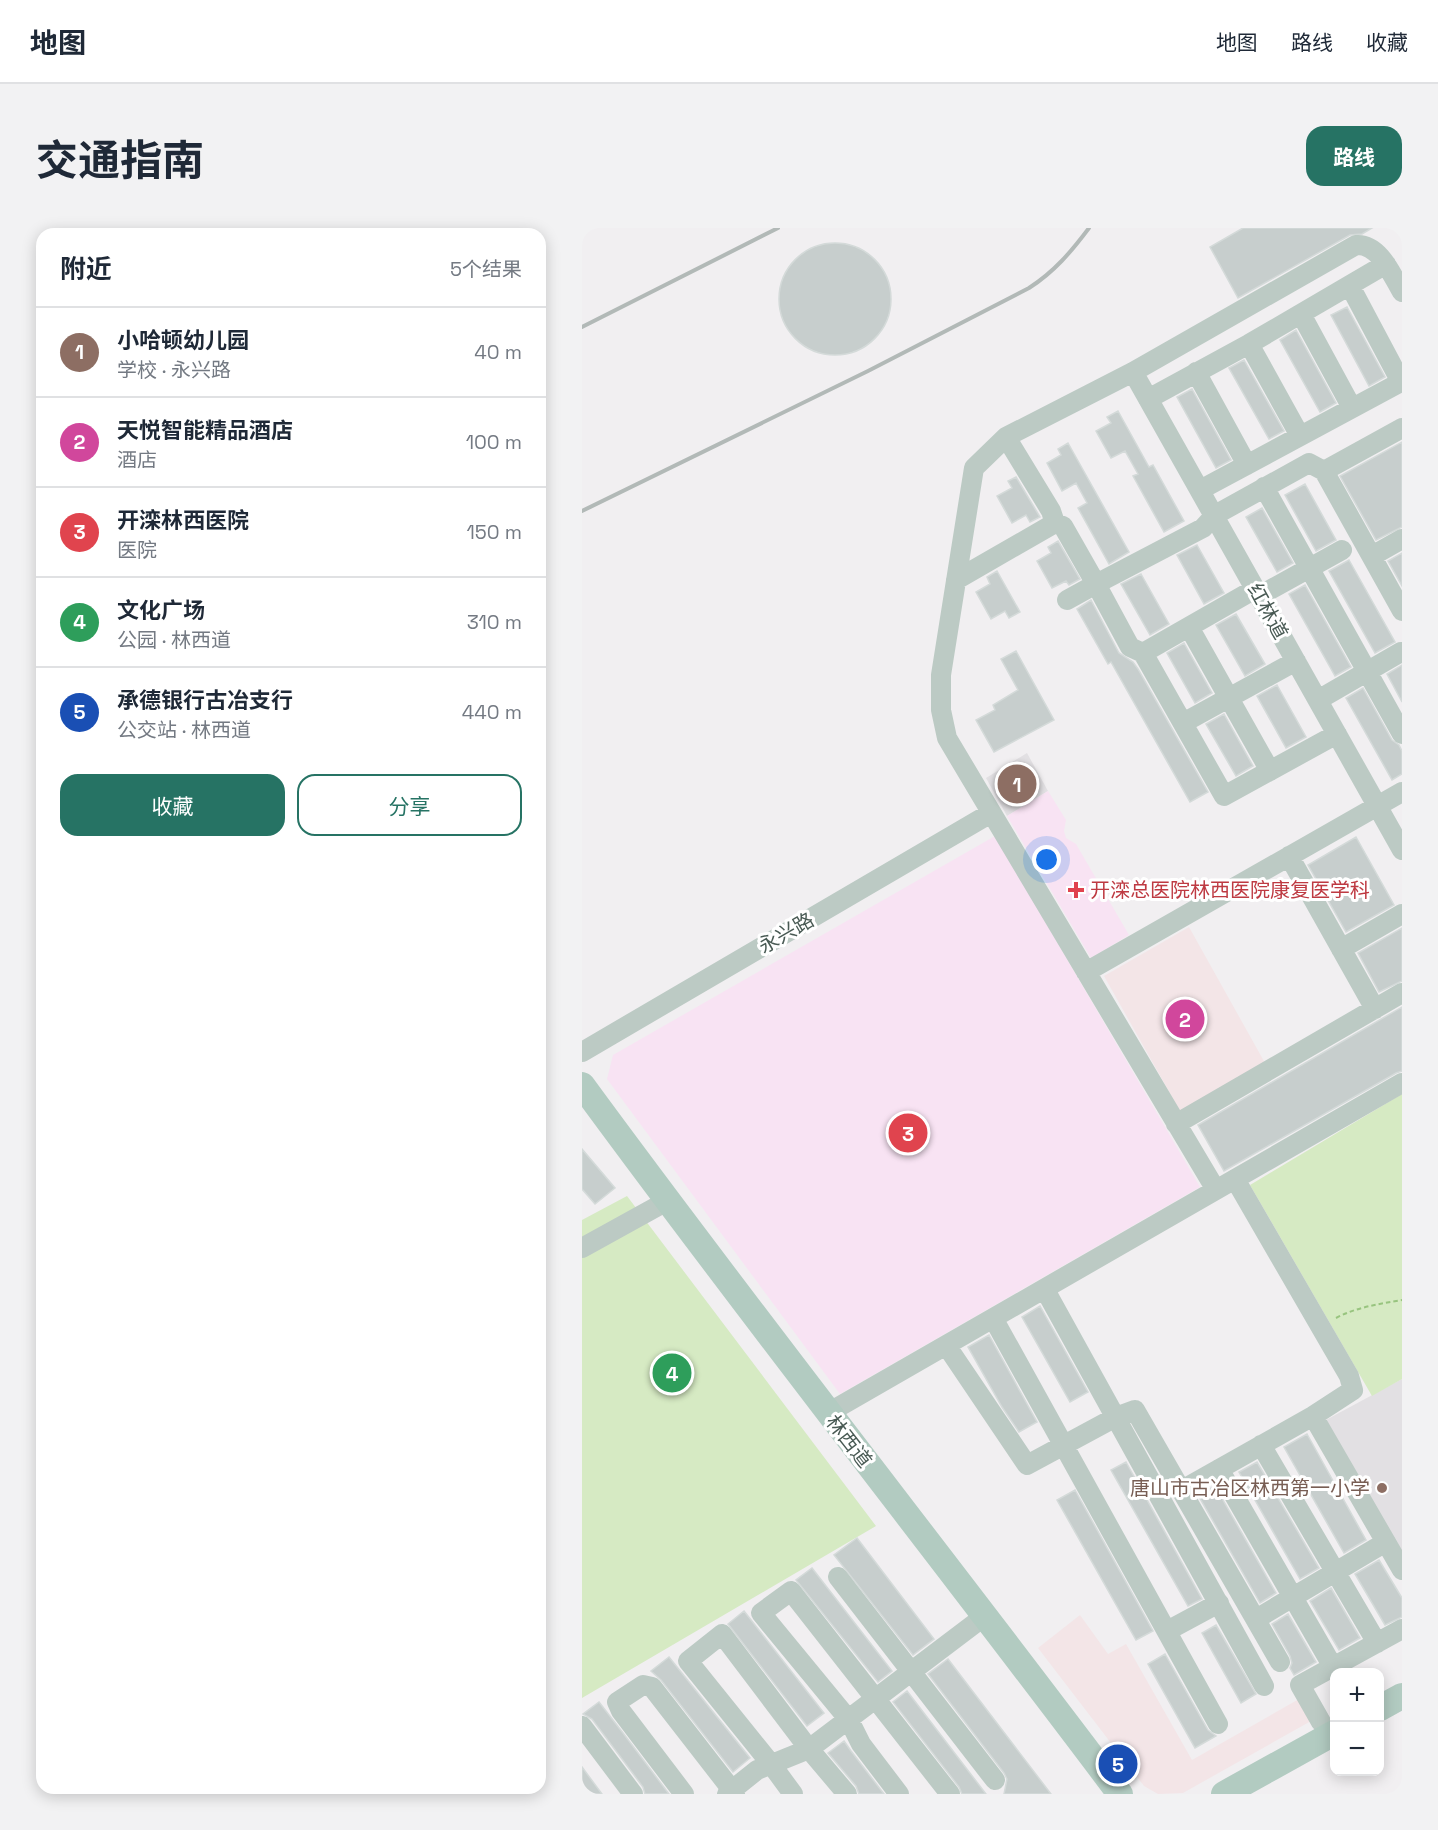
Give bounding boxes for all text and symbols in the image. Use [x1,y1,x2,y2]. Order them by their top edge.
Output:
text: 地图 [30,25,86,61]
text: 地图 [1216,29,1258,56]
text: 路线 [1291,29,1333,56]
text: 收藏 [1366,29,1408,56]
button: 路线 [1306,126,1402,186]
text: 交通指南 [36,134,204,187]
text: 附近 [60,252,112,286]
text: 5个结果 [450,256,522,282]
text: 小哈顿幼儿园 [117,326,249,354]
text: 1 [75,339,84,365]
text: 40 m [474,339,522,365]
text: 学校 · 永兴路 [117,357,231,383]
text: 天悦智能精品酒店 [117,416,293,444]
text: 2 [74,429,85,455]
text: 100 m [466,429,522,455]
text: 酒店 [117,447,157,473]
text: 开滦林西医院 [117,506,249,534]
text: 3 [73,519,86,545]
text: 150 m [467,519,522,545]
text: 医院 [117,537,157,563]
street label: 红林道 [1242,578,1294,644]
text: 文化广场 [117,596,205,624]
text: 4 [73,609,86,635]
text: 310 m [467,609,522,635]
text: 公园 · 林西道 [117,627,231,653]
text: 承德银行古冶支行 [117,686,293,714]
text: 5 [74,699,86,725]
text: 440 m [462,699,522,725]
text: 公交站 · 林西道 [117,717,251,743]
pin: 1 [998,762,1036,806]
button: 收藏 [60,774,285,836]
button: 分享 [297,774,522,836]
your location [1032,845,1061,874]
place label: 开滦总医院林西医院康复医学科 [1090,877,1370,903]
marker: 开滦总医院林西医院康复医学科 [1067,881,1085,899]
street label: 永兴路 [754,907,818,959]
pin: 2 [1166,996,1204,1042]
pin: 3 [888,1110,928,1156]
pin: 4 [652,1350,692,1396]
street label: 林西道 [820,1409,878,1473]
place label: 唐山市古冶区林西第一小学 [1130,1475,1370,1501]
marker: 唐山市古冶区林西第一小学 [1375,1481,1389,1495]
map controls [1330,1668,1384,1776]
button: + [1330,1668,1384,1722]
button: − [1330,1722,1384,1776]
pin: 5 [1098,1742,1138,1786]

